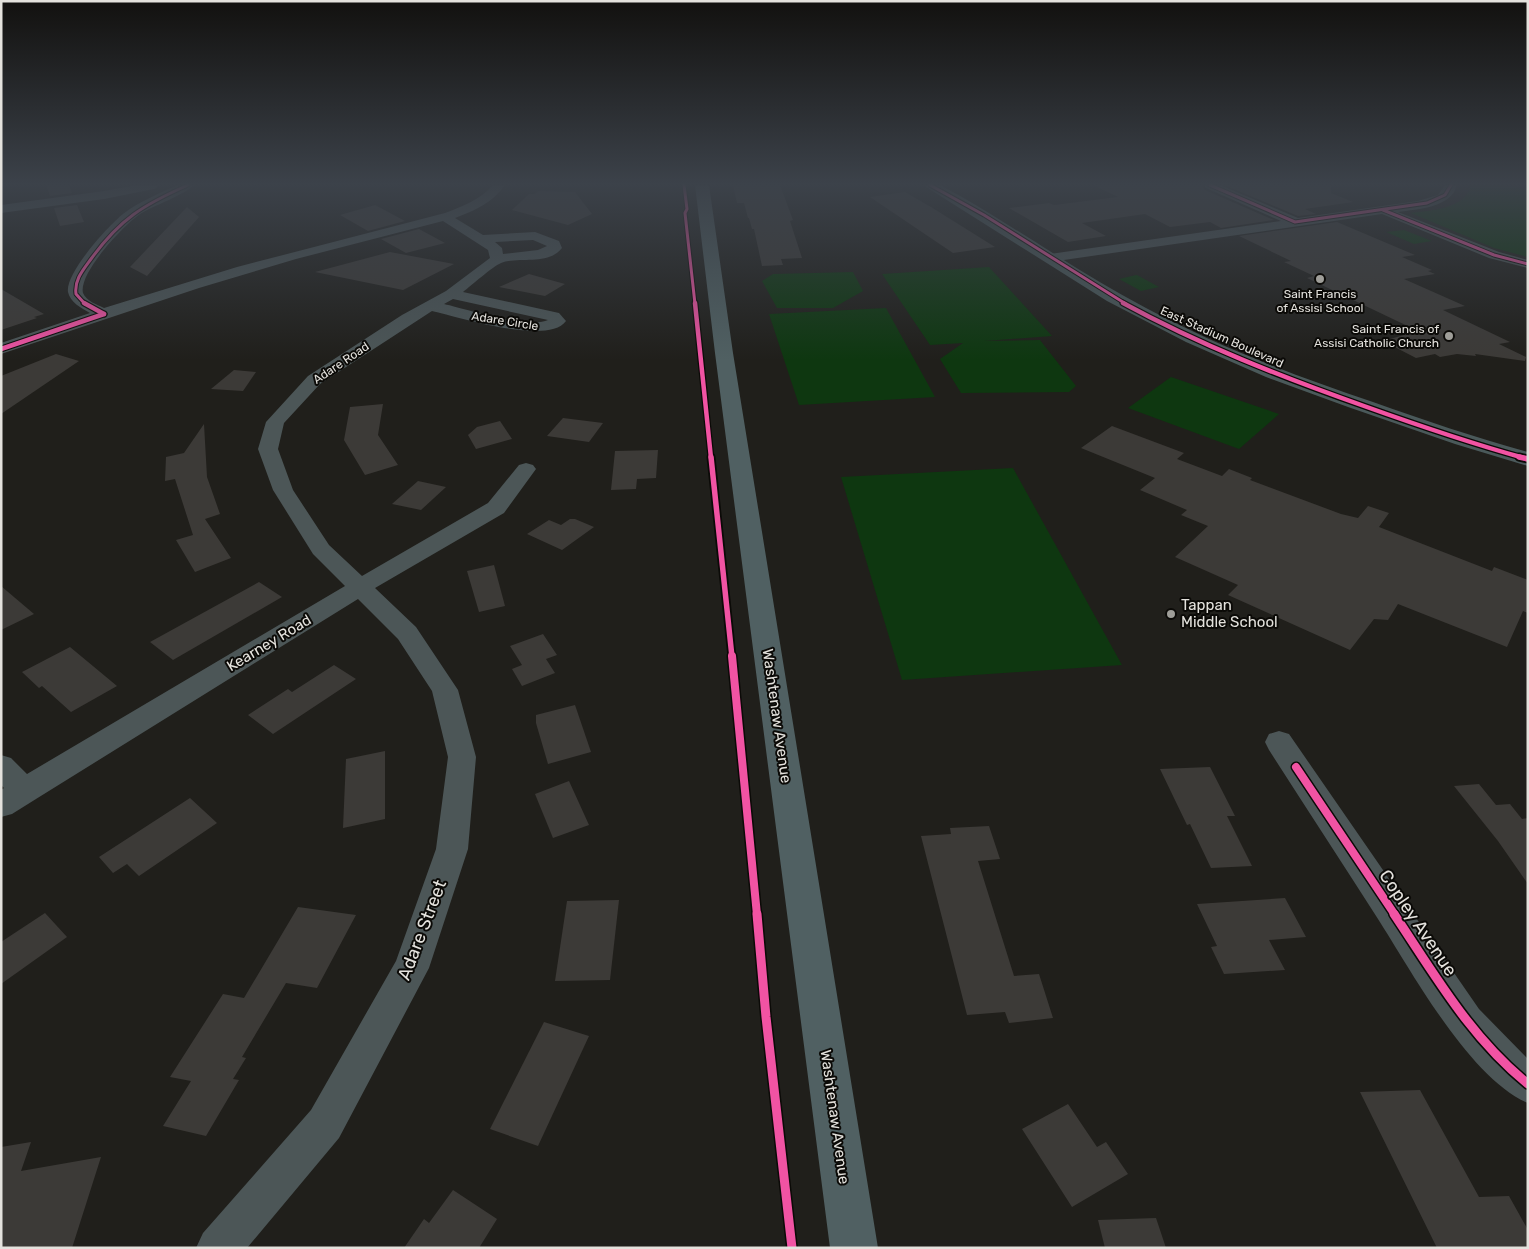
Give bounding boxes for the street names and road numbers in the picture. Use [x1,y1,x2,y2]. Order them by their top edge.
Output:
street label: East Stadium Boulevard [1158,303,1286,371]
street label: Adare Circle [471,309,540,333]
street label: Adare Road [310,339,372,387]
street label: Kearney Road [224,611,314,675]
street label: Washtenaw Avenue [759,648,795,784]
street label: Copley Avenue [1374,866,1462,980]
street label: Adare Street [393,877,451,983]
street label: Washtenaw Avenue [817,1049,853,1185]

